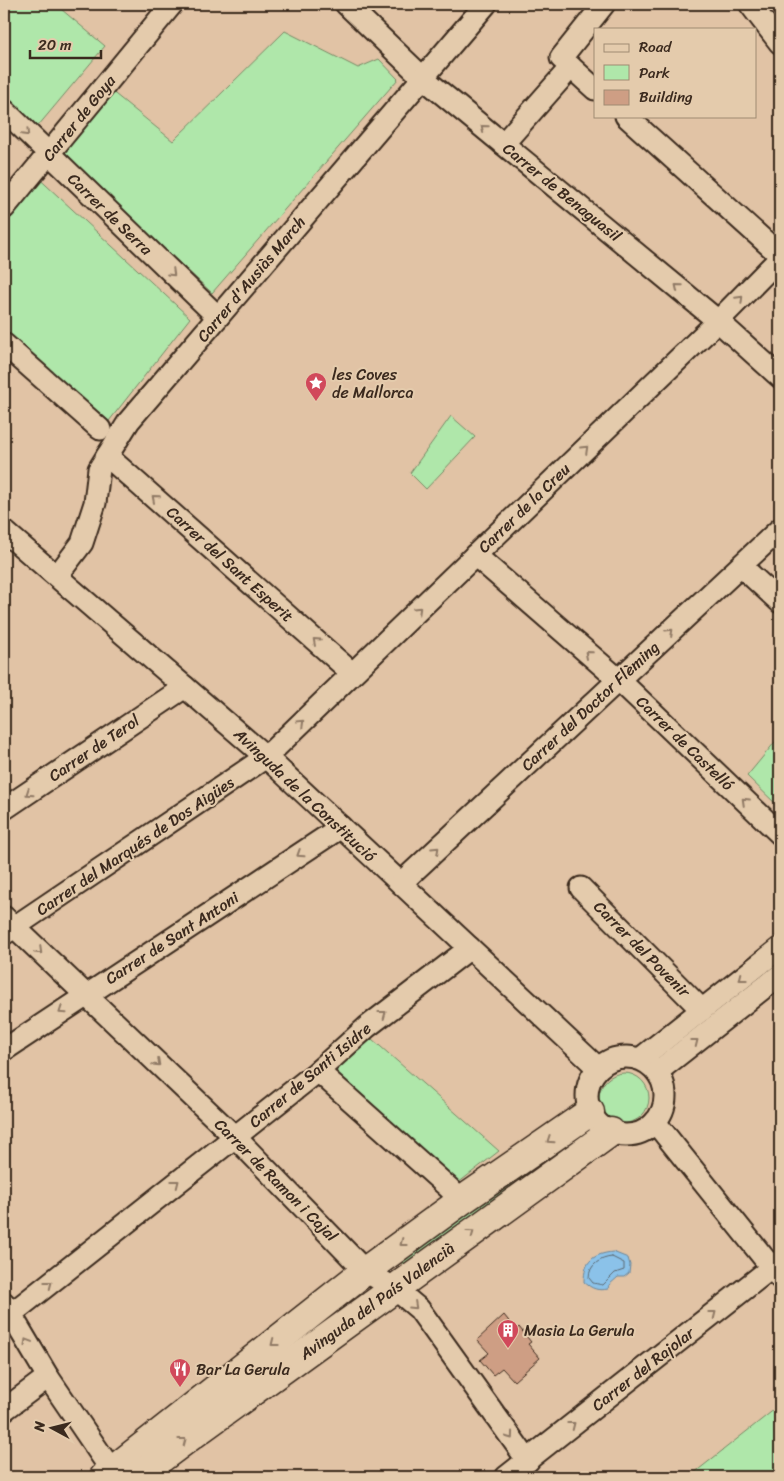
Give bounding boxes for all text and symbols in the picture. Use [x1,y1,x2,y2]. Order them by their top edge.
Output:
scale bar [30,28,101,60]
legend [594,28,756,118]
text: 20 m [38,32,72,58]
text: Road [639,34,672,60]
text: Park [639,60,670,86]
street label: Carrer de Goya [35,67,124,168]
text: Building [639,84,693,110]
one-way arrow [481,125,490,134]
one-way arrow [20,127,29,136]
street label: Carrer de Benaguasil [496,135,628,250]
street label: Carrer de Serra [60,165,160,263]
street label: Carrer d'Ausiàs March [189,209,313,349]
one-way arrow [166,267,175,276]
one-way arrow [674,284,683,293]
one-way arrow [734,296,743,305]
place label: les Coves de Mallorca [332,360,414,407]
place icon: les Coves de Mallorca [304,371,328,402]
one-way arrow [580,446,589,455]
street label: Carrer de la Creu [471,455,578,560]
one-way arrow [152,495,161,504]
street label: Carrer del Sant Esperit [159,498,301,630]
one-way arrow [412,607,421,616]
one-way arrow [665,629,674,638]
street label: Carrer del Doctor Flèming [514,634,666,778]
one-way arrow [313,637,322,646]
one-way arrow [585,650,594,659]
street label: Carrer de Castelló [629,688,742,798]
street label: Carrer de Terol [42,706,146,789]
street label: Avinguda de la Constitució [226,720,384,870]
one-way arrow [295,720,304,729]
street label: Carrer del Marqués de Dos Aigües [30,768,240,923]
one-way arrow [25,786,34,796]
one-way arrow [742,798,751,807]
one-way arrow [431,847,440,856]
one-way arrow [296,848,306,857]
street label: Carrer de Sant Antoni [99,883,245,992]
street label: Carrer del Povenir [586,893,699,1006]
one-way arrow [33,945,42,954]
one-way arrow [739,973,748,981]
one-way arrow [58,1005,68,1014]
one-way arrow [377,1012,386,1020]
street label: Carrer de Santi Isidre [242,1015,378,1135]
one-way arrow [689,1039,698,1047]
one-way arrow [151,1057,160,1066]
street label: Carrer de Ramon i Cajal [207,1111,345,1249]
one-way arrow [546,1134,556,1143]
one-way arrow [170,1181,179,1189]
one-way arrow [465,1230,475,1239]
street label: Avinguda del País Valencià [292,1234,461,1368]
one-way arrow [400,1238,409,1246]
one-way arrow [43,1282,52,1290]
one-way arrow [408,1300,417,1309]
one-way arrow [707,1311,716,1319]
place label: Masia La Gerula [524,1316,635,1345]
building icon: Masia La Gerula [496,1318,520,1349]
street label: Carrer del Rajolar [585,1318,702,1419]
one-way arrow [270,1337,280,1346]
one-way arrow [24,1339,34,1348]
place label: Bar La Gerula [196,1355,291,1384]
restaurant icon: Bar La Gerula [168,1357,192,1388]
north arrow [28,1404,78,1454]
text: N [26,1420,53,1434]
one-way arrow [566,1423,575,1431]
one-way arrow [504,1430,513,1440]
one-way arrow [177,1439,186,1447]

